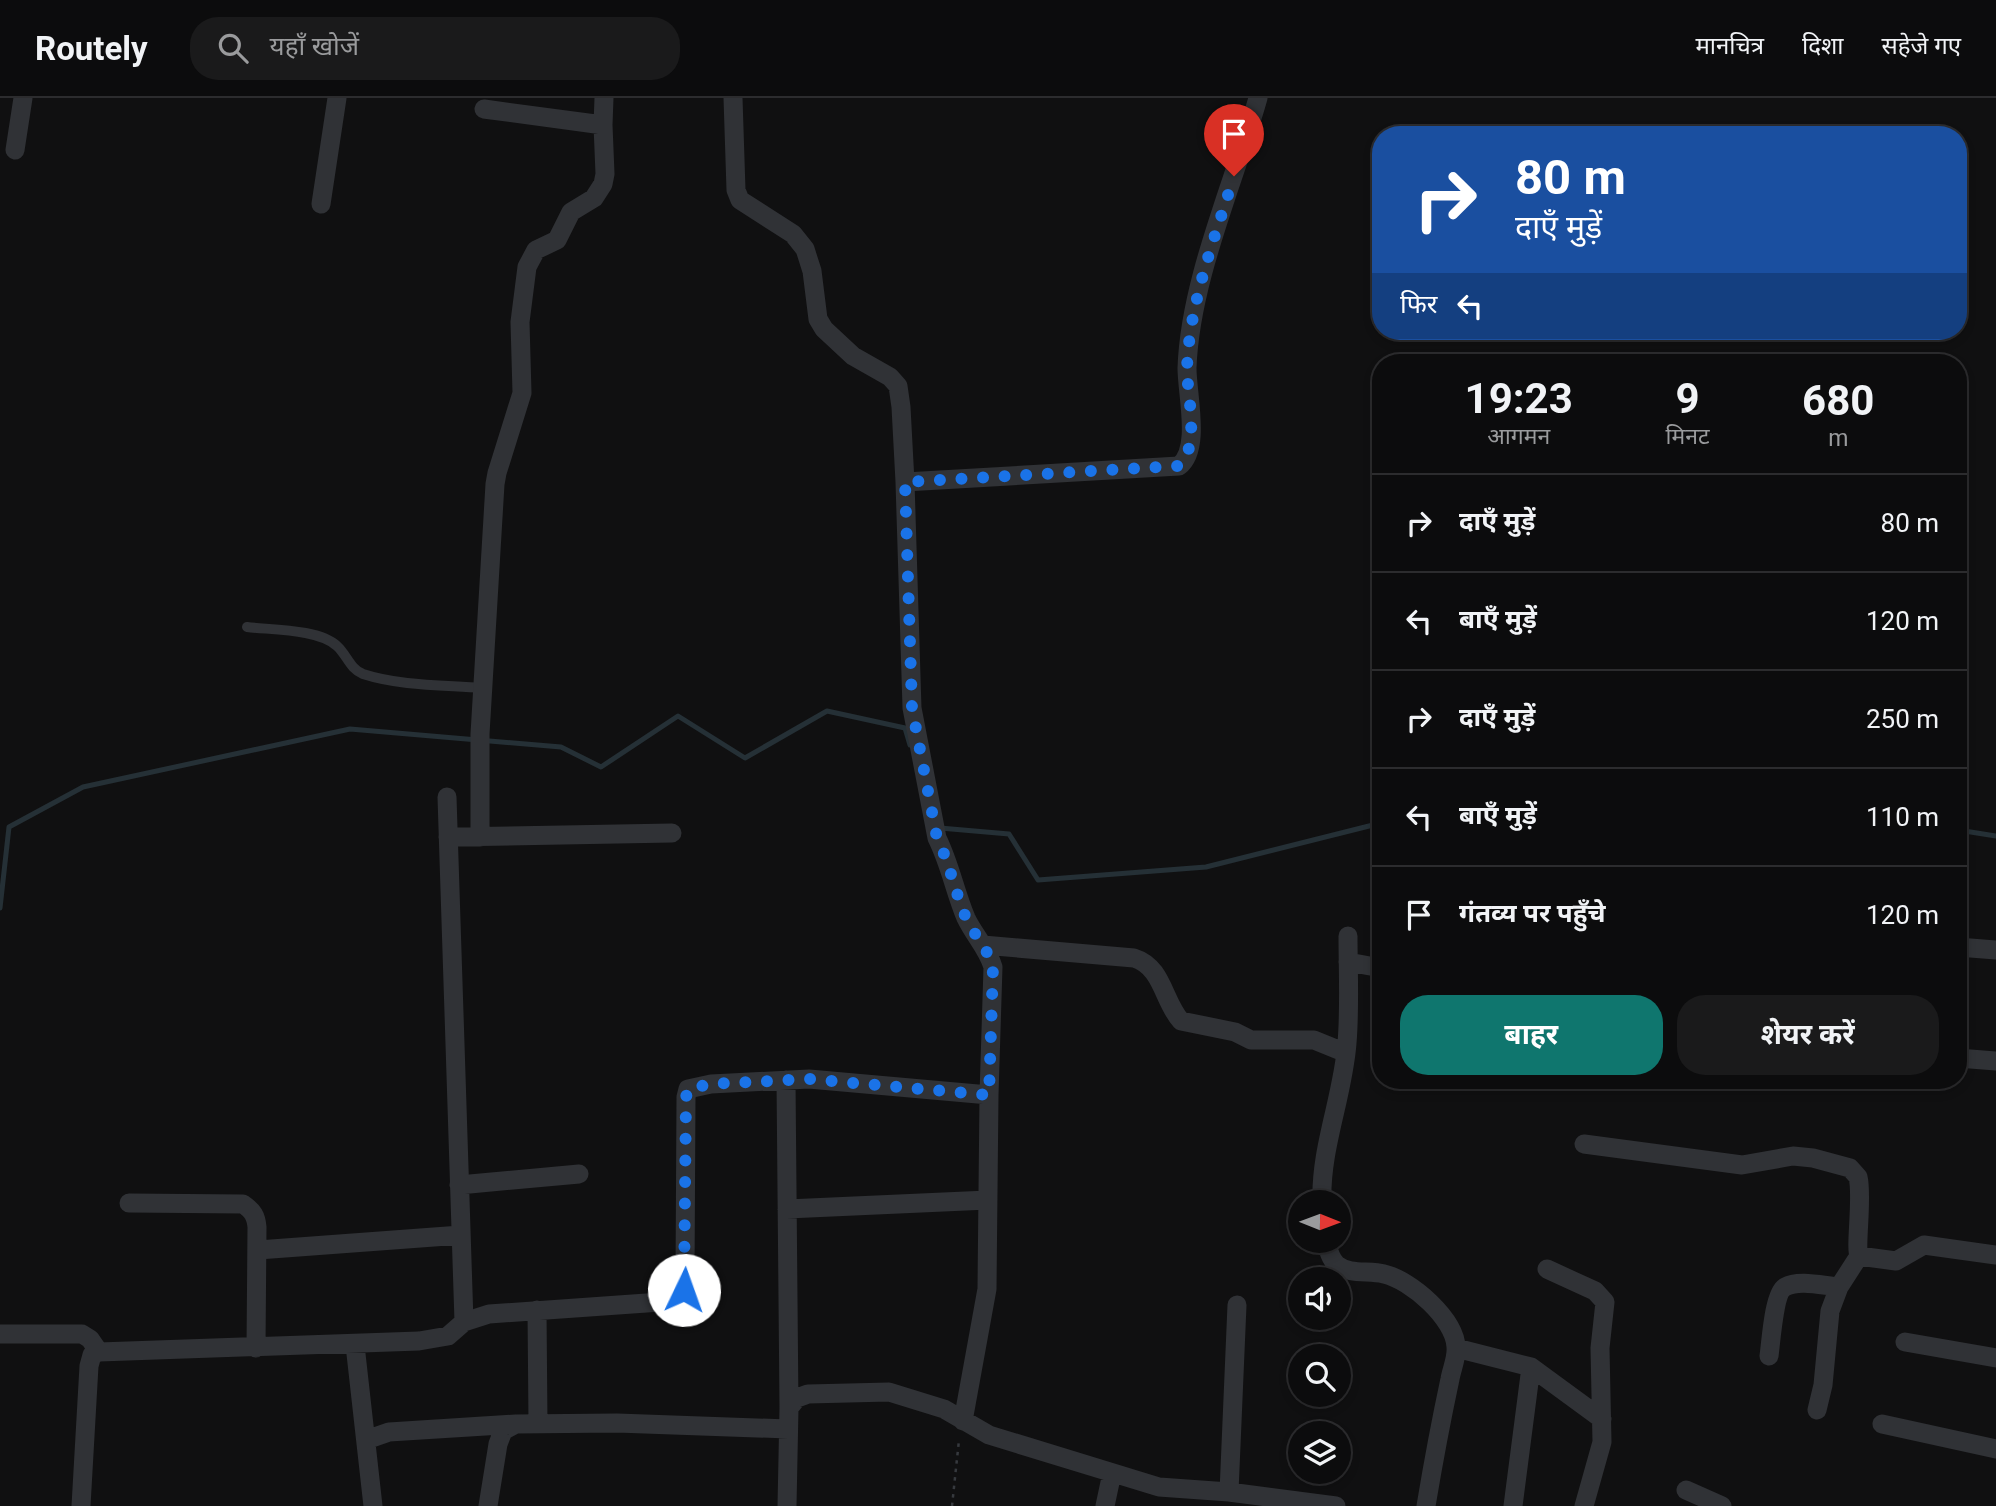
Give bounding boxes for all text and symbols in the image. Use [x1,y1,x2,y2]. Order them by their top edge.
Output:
search box [190,17,680,80]
text: Routely [35,29,148,68]
icon: search [214,29,252,67]
text: यहाँ खोजें [270,31,359,61]
text: मानचित्र [1695,32,1764,60]
text: दिशा [1802,32,1843,60]
text: सहेजे गए [1881,32,1961,60]
pin [1204,104,1264,176]
icon: arrive [1215,115,1253,153]
text: 80 m [1515,149,1626,206]
icon: right [1400,154,1491,245]
text: दाएँ मुड़ें [1515,208,1602,246]
icon: left [1451,287,1489,325]
text: फिर [1400,289,1437,319]
text: 19:23 [1465,374,1573,423]
text: 9 [1675,374,1700,423]
text: 680 [1802,376,1874,425]
text: आगमन [1487,423,1550,450]
text: मिनट [1665,423,1710,450]
text: m [1828,425,1848,452]
icon: right [1400,504,1438,542]
text: दाएँ मुड़ें [1459,506,1535,536]
text: 80 m [1881,508,1939,538]
icon: left [1400,602,1438,640]
text: बाएँ मुड़ें [1459,604,1537,634]
text: 120 m [1866,606,1939,636]
icon: right [1400,700,1438,738]
text: दाएँ मुड़ें [1459,702,1535,732]
text: 250 m [1866,704,1939,734]
icon: left [1400,798,1438,836]
text: बाएँ मुड़ें [1459,800,1537,830]
text: 110 m [1866,802,1939,832]
icon: arrive [1400,896,1438,934]
text: गंतव्य पर पहुँचे [1459,898,1606,928]
text: 120 m [1866,900,1939,930]
button: बाहर [1400,995,1663,1075]
button: शेयर करें [1677,995,1939,1075]
north arrow [1288,1190,1351,1253]
map controls [1288,1190,1351,1484]
position arrow [647,1253,721,1327]
button: sound [1288,1267,1351,1330]
button: search [1288,1344,1351,1407]
button: layers [1288,1421,1351,1484]

